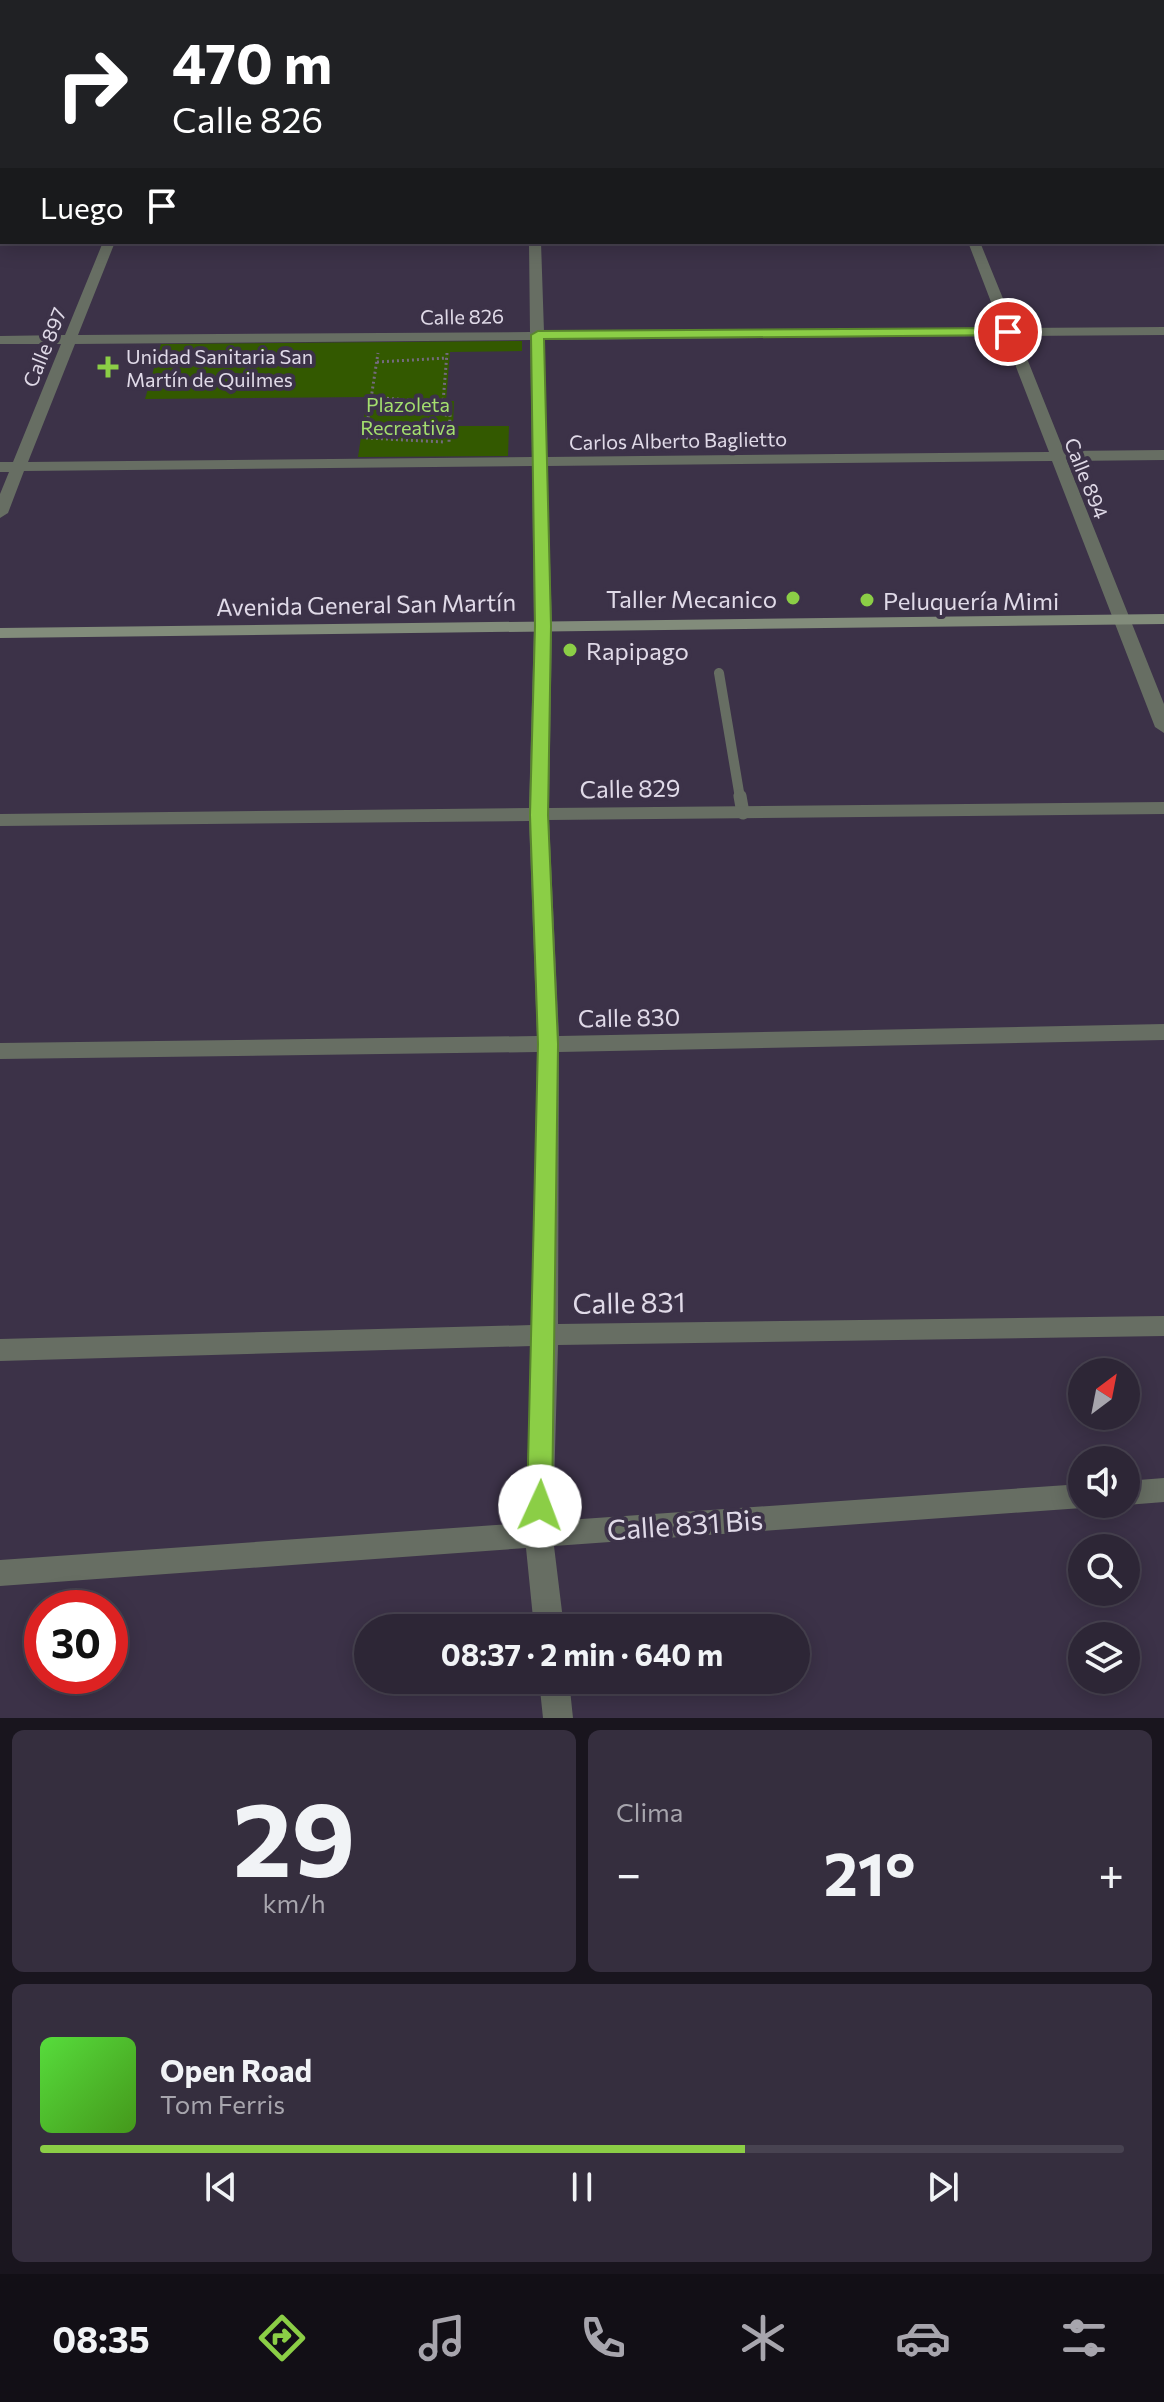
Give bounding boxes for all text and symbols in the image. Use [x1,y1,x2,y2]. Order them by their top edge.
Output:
text: 470 m [172,27,332,96]
icon: right [40,32,144,136]
text: Calle 826 [172,96,323,140]
icon: arrive [140,184,184,228]
text: Luego [40,188,124,225]
pin [974,298,1042,366]
street label: Calle 826 [420,303,504,329]
street label: Calle 897 [17,304,71,390]
icon: arrive [986,310,1030,354]
place label: Unidad Sanitaria San Martín de Quilmes [126,344,313,391]
marker: Unidad Sanitaria San Martín de Quilmes [97,356,119,378]
park label: Plazoleta Recreativa [360,392,456,439]
street label: Carlos Alberto Baglietto [569,426,787,454]
street label: Calle 894 [1060,434,1114,522]
place label: Taller Mecanico [606,584,777,613]
place label: Peluquería Mimi [883,586,1059,615]
street label: Avenida General San Martín [216,587,516,621]
marker: Taller Mecanico [784,589,802,607]
marker: Peluquería Mimi [858,591,876,609]
place label: Rapipago [586,636,689,665]
marker: Rapipago [561,641,579,659]
street label: Calle 829 [579,773,681,803]
street label: Calle 830 [578,1002,680,1032]
street label: Calle 831 [572,1284,686,1320]
north arrow [1068,1358,1140,1430]
map controls [1068,1358,1140,1694]
button: sound [1068,1446,1140,1518]
position arrow [498,1464,582,1548]
street label: Calle 831 Bis [606,1502,764,1546]
button: search [1068,1534,1140,1606]
speed limit sign: 30 [24,1590,128,1694]
button: layers [1068,1622,1140,1694]
text: 08:37 · 2 min · 640 m [441,1635,723,1672]
text: 29 [233,1771,355,1898]
text: Clima [616,1796,683,1827]
text: 21° [824,1835,916,1908]
text: − [616,1845,641,1899]
text: + [1098,1845,1124,1899]
text: km/h [262,1887,326,1918]
text: Open Road [160,2051,312,2088]
text: Tom Ferris [160,2088,285,2119]
icon: previous [199,2165,243,2209]
icon: pause [560,2165,604,2209]
icon: next [921,2165,965,2209]
icon: directions [254,2310,310,2366]
icon: music [414,2310,470,2366]
icon: phone [575,2310,631,2366]
icon: climate [735,2310,791,2366]
icon: car [895,2310,951,2366]
icon: filters [1056,2310,1112,2366]
text: 08:35 [52,2316,150,2360]

